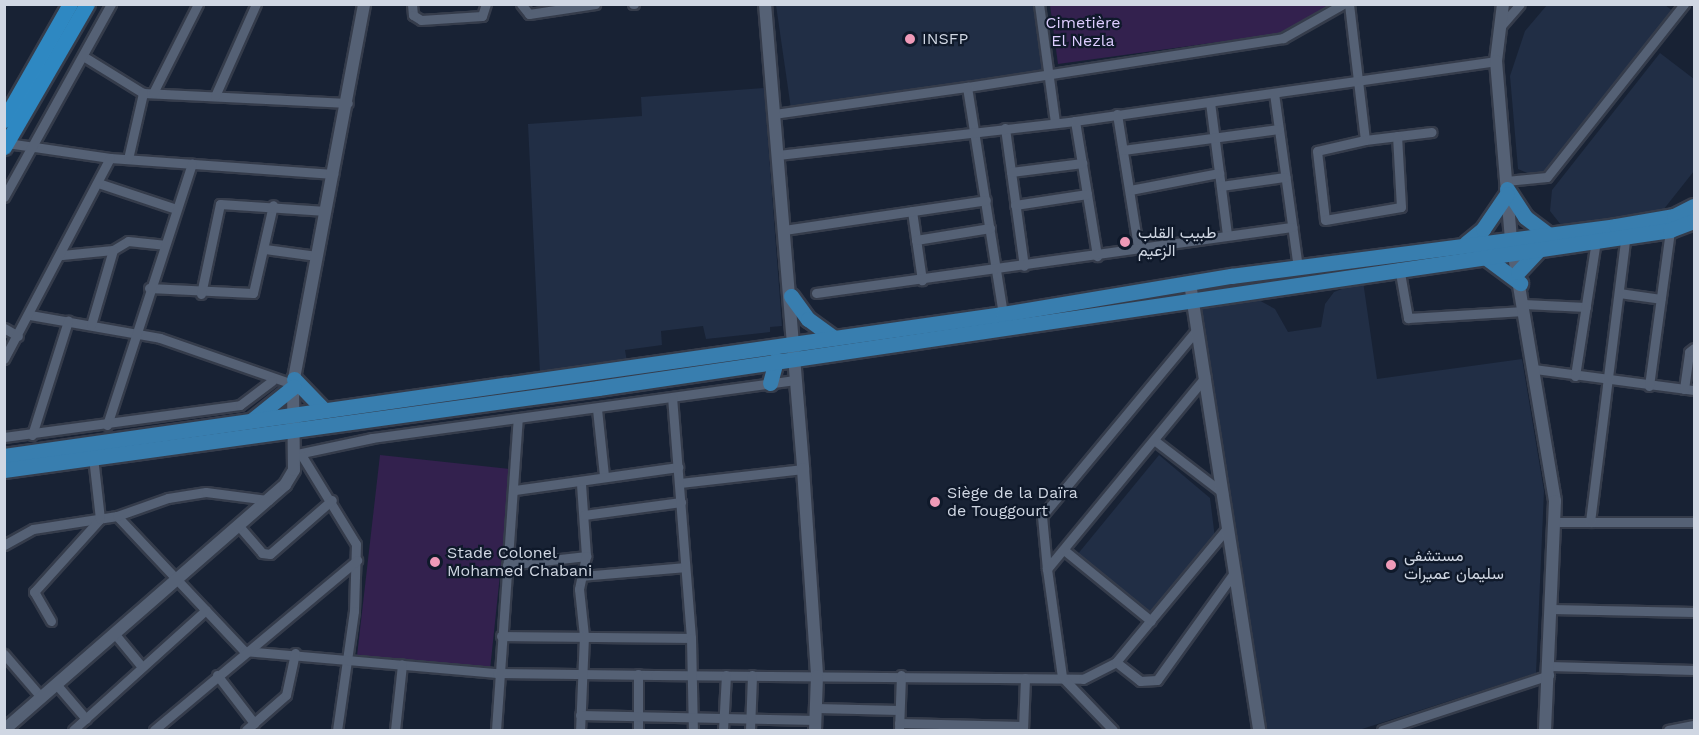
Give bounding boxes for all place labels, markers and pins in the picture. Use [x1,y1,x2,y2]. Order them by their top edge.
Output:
place label: INSFP [922,29,968,49]
marker: INSFP [903,32,917,46]
place label: طبيب القلب الزعيم [1138,223,1216,261]
marker: طبيب القلب الزعيم [1116,233,1134,251]
place label: Siège de la Daïra de Touggourt [947,483,1078,521]
marker: Siège de la Daïra de Touggourt [928,495,942,509]
place label: Stade Colonel Mohamed Chabani [447,543,592,581]
place label: مستشفى سليمان عميرات [1404,546,1504,584]
marker: Stade Colonel Mohamed Chabani [428,555,442,569]
marker: مستشفى سليمان عميرات [1382,556,1400,574]

